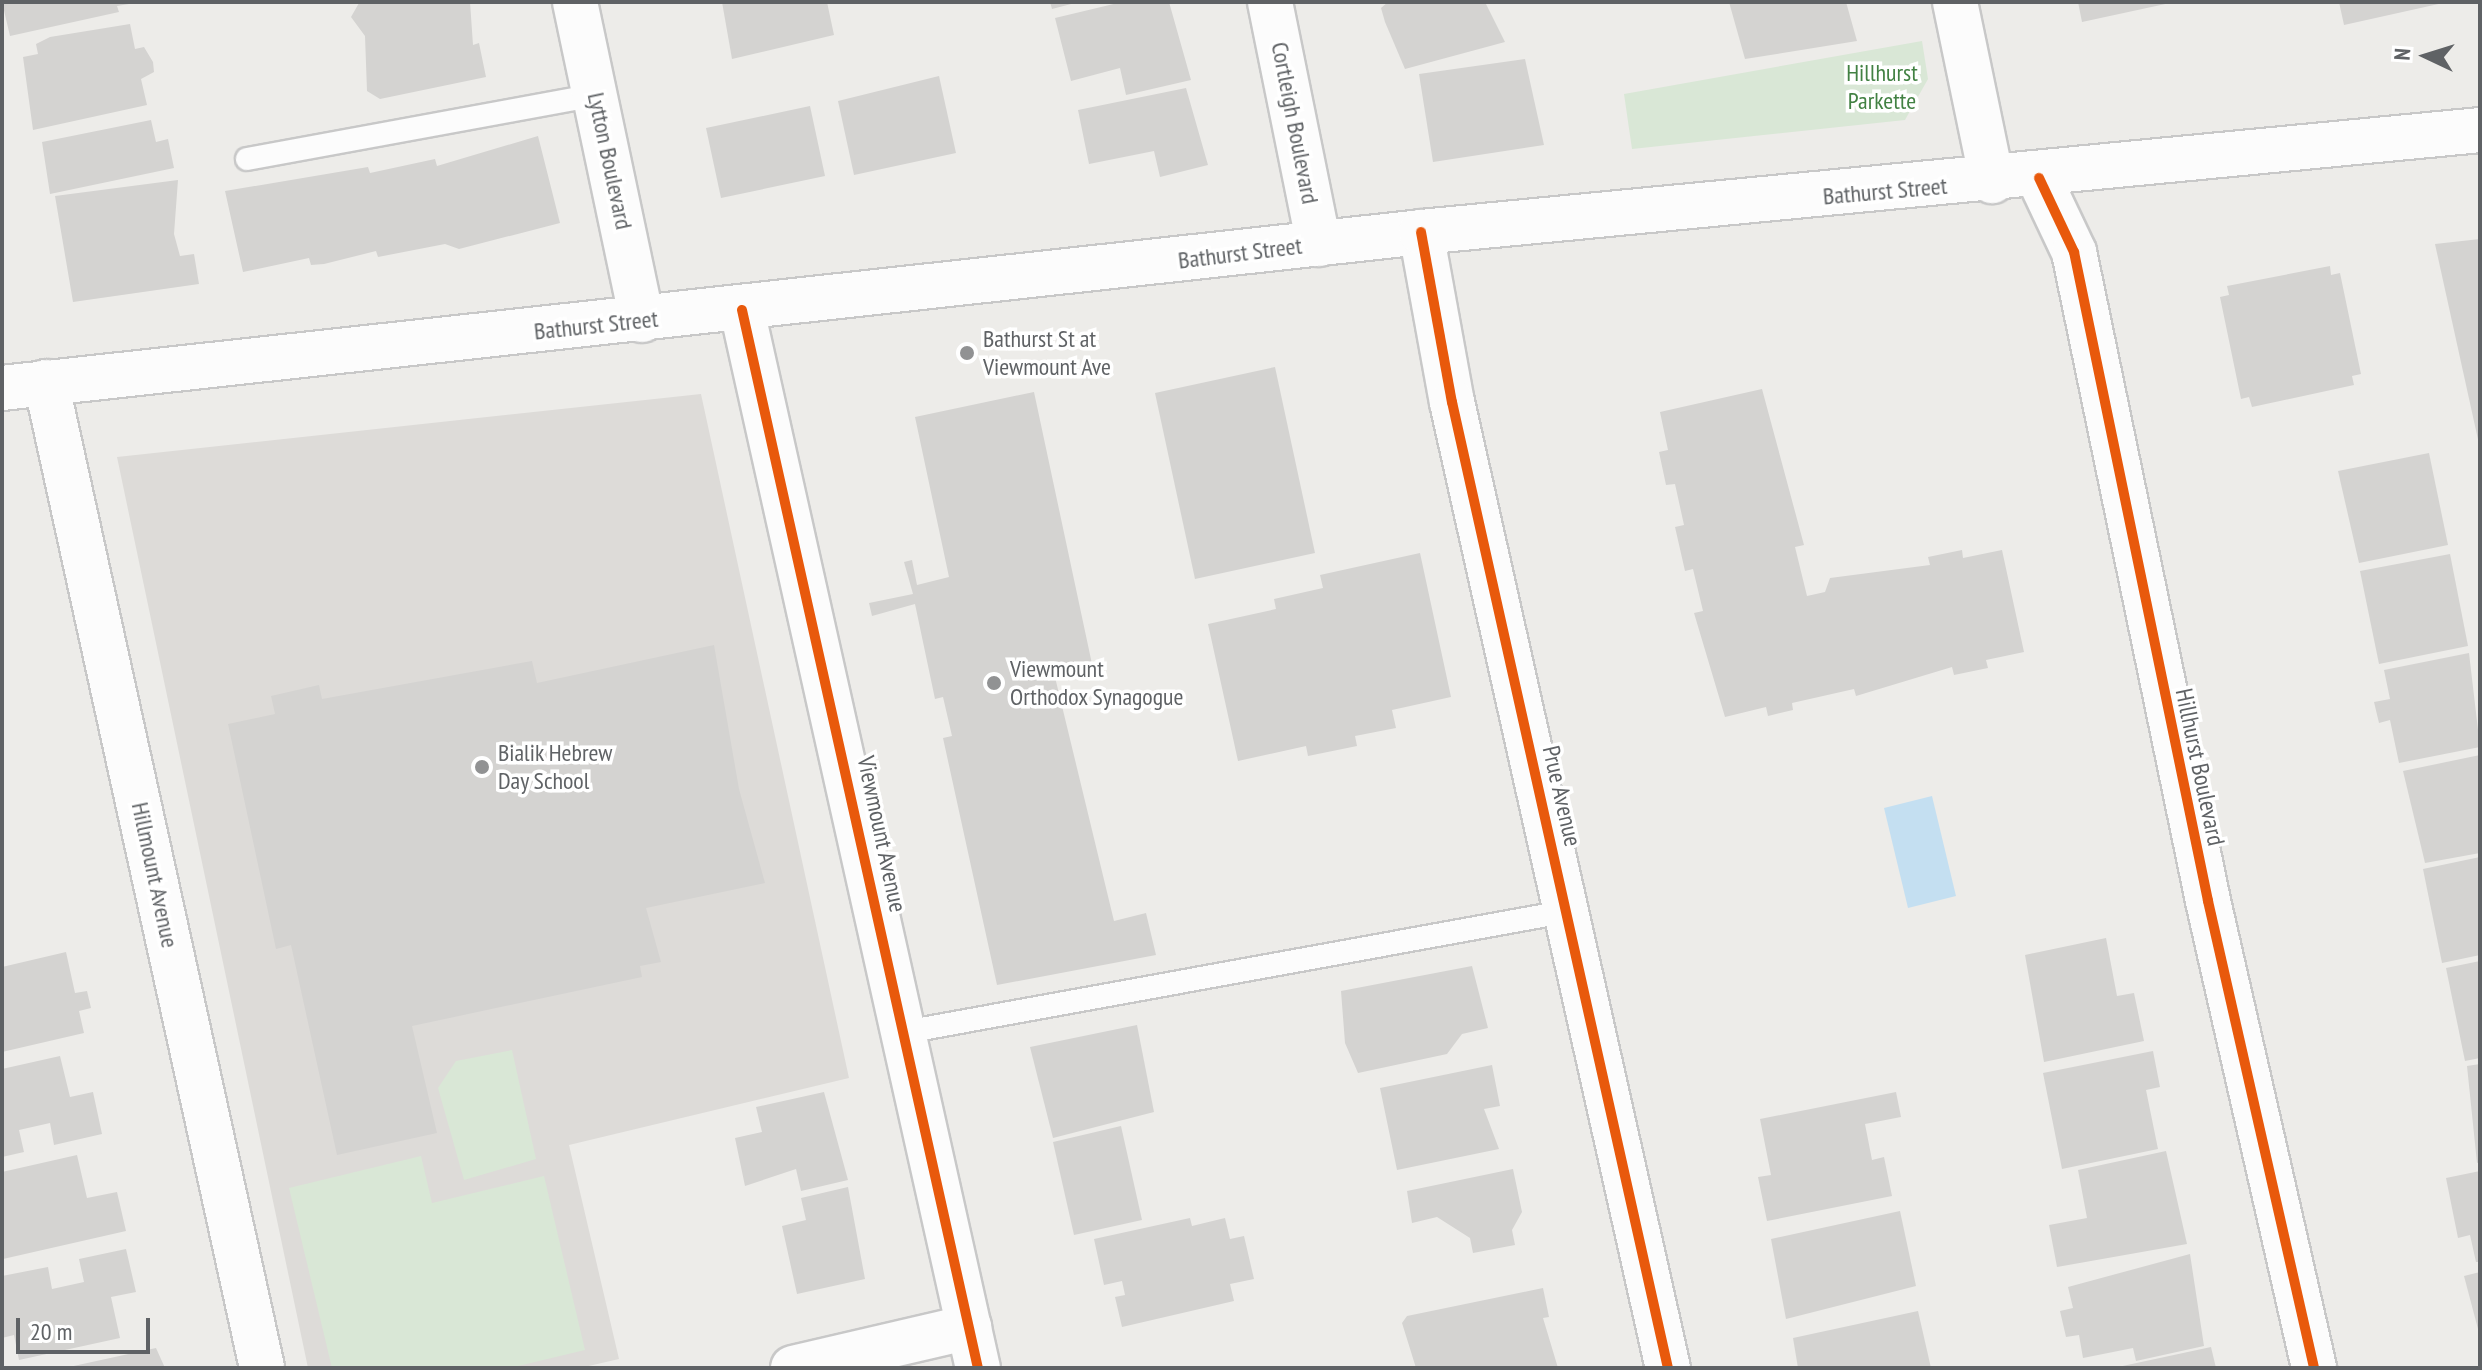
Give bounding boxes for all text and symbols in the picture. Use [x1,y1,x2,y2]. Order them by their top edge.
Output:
north arrow [2386,16,2466,96]
street label: Cortleigh Boulevard [1265,40,1325,206]
text: N [2388,47,2416,61]
park label: Hillhurst Parkette [1846,59,1918,115]
street label: Lytton Boulevard [581,90,639,232]
street label: Bathurst Street [1822,171,1948,211]
street label: Bathurst Street [1176,231,1304,275]
street label: Bathurst Street [533,304,659,346]
place label: Bathurst St at Viewmount Ave [983,325,1112,381]
marker: Bathurst St at Viewmount Ave [958,344,976,362]
place label: Viewmount Orthodox Synagogue [1010,655,1184,711]
marker: Viewmount Orthodox Synagogue [985,674,1003,692]
street label: Hillhurst Boulevard [2169,686,2231,848]
place label: Bialik Hebrew Day School [498,739,613,795]
street label: Prue Avenue [1536,743,1588,849]
street label: Viewmount Avenue [851,753,913,915]
marker: Bialik Hebrew Day School [473,758,491,776]
street label: Hillmount Avenue [125,799,185,951]
scale bar [20,1302,154,1352]
text: 20 m [30,1316,72,1347]

